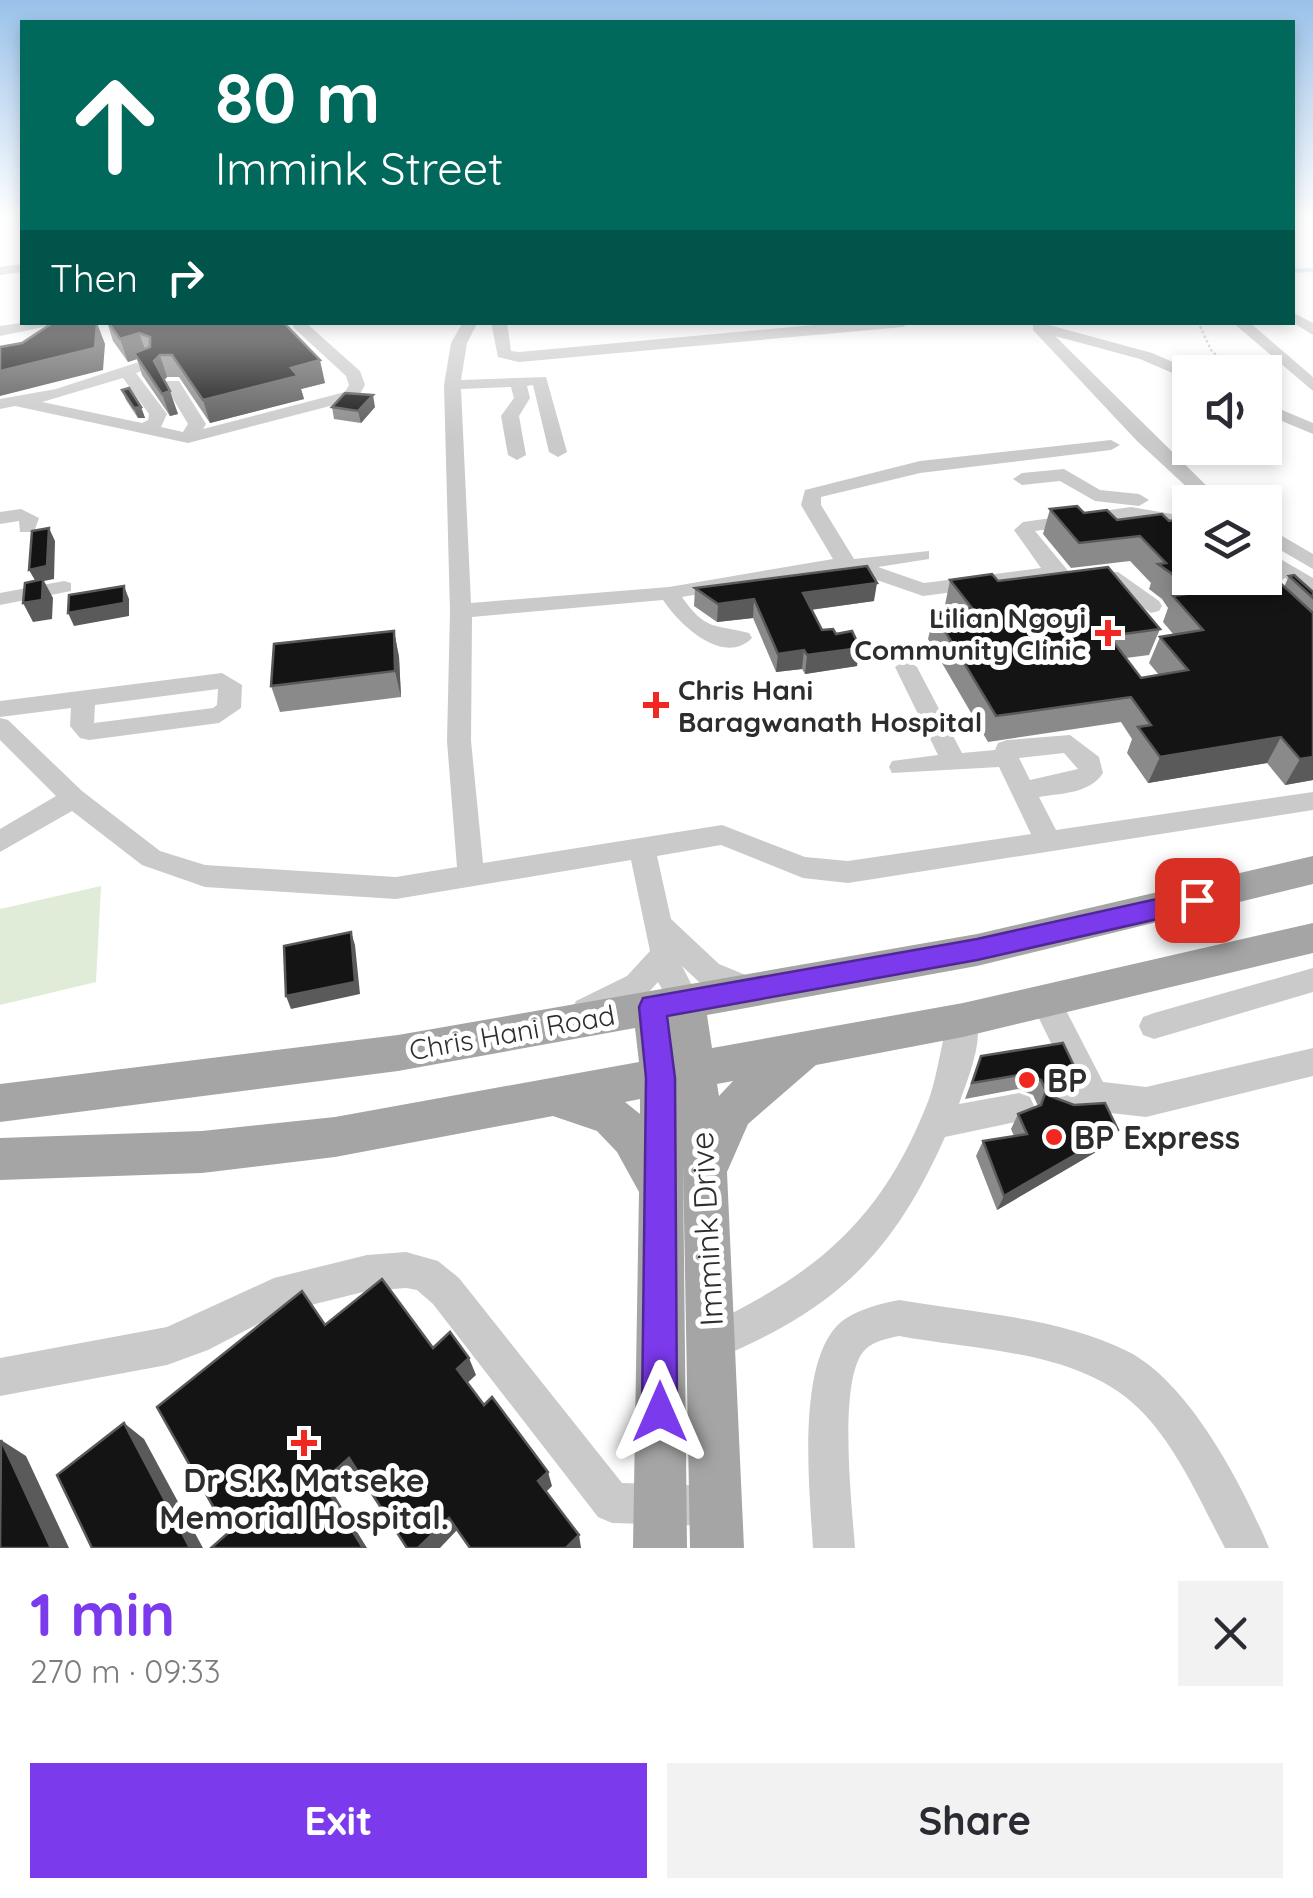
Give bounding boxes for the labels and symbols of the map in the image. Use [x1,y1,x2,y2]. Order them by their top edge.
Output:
place label: Lilian Ngoyi Community Clinic [854,600,1086,667]
marker: Lilian Ngoyi Community Clinic [1095,620,1121,646]
place label: Chris Hani Baragwanath Hospital [678,672,982,739]
marker: Chris Hani Baragwanath Hospital [643,692,669,718]
pin [1155,858,1240,943]
street label: Chris Hani Road [406,997,618,1067]
place label: BP [1047,1060,1087,1100]
marker: BP [1016,1069,1038,1091]
place label: BP Express [1074,1117,1240,1157]
marker: BP Express [1043,1126,1065,1148]
street label: Immink Drive [681,1131,731,1327]
position arrow [608,1360,712,1464]
marker: Dr S.K. Matseke Memorial Hospital. [291,1430,317,1456]
place label: Dr S.K. Matseke Memorial Hospital. [159,1460,449,1537]

